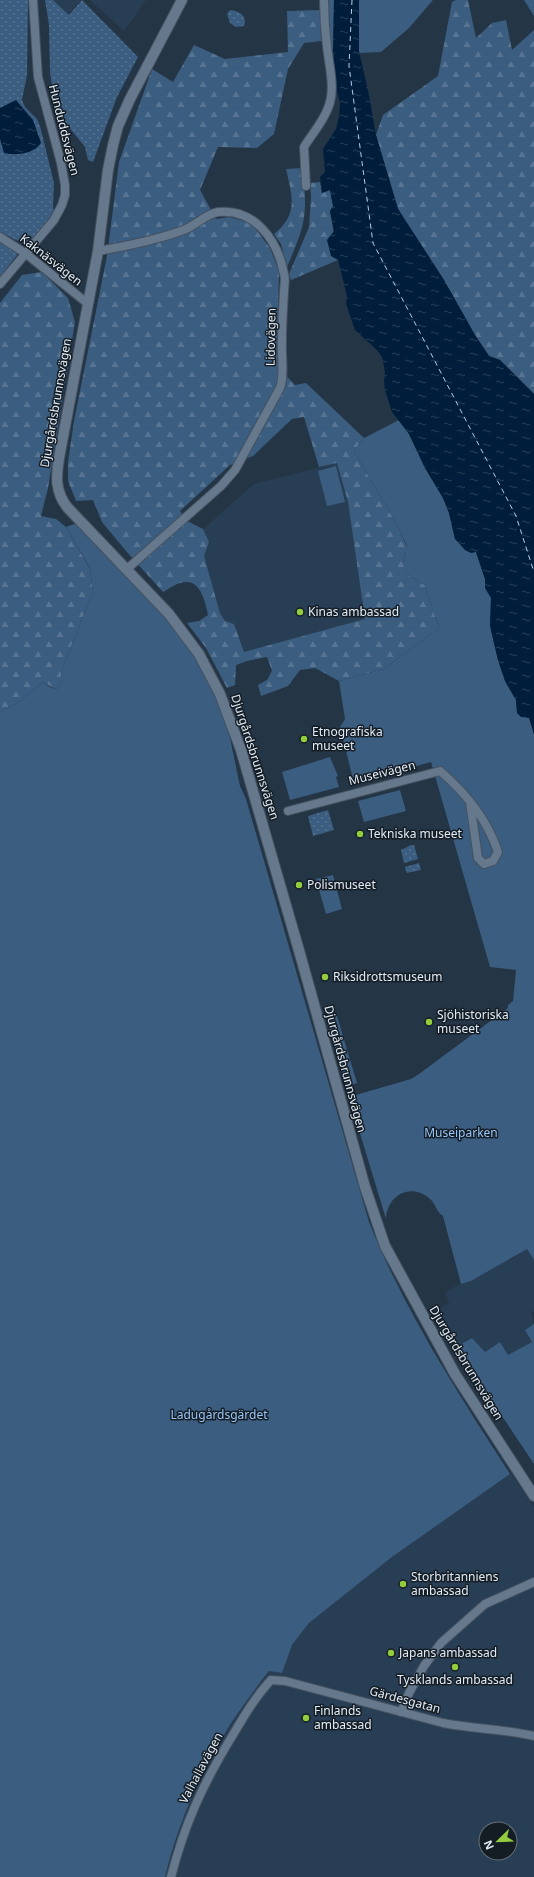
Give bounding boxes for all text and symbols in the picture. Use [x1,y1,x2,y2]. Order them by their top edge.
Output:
street label: Hunduddsvägen [45,82,84,177]
street label: Kaknäsvägen [17,230,86,289]
street label: Lidovägen [261,308,280,366]
street label: Djurgårdsbrunnsvägen [36,337,75,469]
place label: Kinas ambassad [308,603,399,620]
marker: Kinas ambassad [295,607,305,617]
street label: Djurgårdsbrunnsvägen [227,692,284,822]
place label: Etnografiska museet [312,723,383,754]
marker: Etnografiska museet [299,734,309,744]
street label: Museivägen [347,756,417,789]
place label: Tekniska museet [368,825,462,842]
marker: Tekniska museet [355,829,365,839]
place label: Polismuseet [307,876,376,893]
marker: Polismuseet [294,880,304,890]
place label: Riksidrottsmuseum [333,968,442,985]
marker: Riksidrottsmuseum [320,972,330,982]
street label: Djurgårdsbrunnsvägen [320,1004,371,1134]
place label: Sjöhistoriska museet [437,1006,509,1037]
marker: Sjöhistoriska museet [424,1017,434,1027]
park label: Museiparken [424,1124,498,1141]
street label: Djurgårdsbrunnsvägen [425,1302,507,1423]
park label: Ladugårdsgärdet [170,1406,268,1423]
place label: Storbritanniens ambassad [411,1568,499,1599]
marker: Storbritanniens ambassad [398,1579,408,1589]
place label: Japans ambassad [398,1644,497,1661]
marker: Japans ambassad [386,1648,396,1658]
marker: Tysklands ambassad [450,1662,460,1672]
place label: Tysklands ambassad [397,1671,513,1688]
street label: Gärdesgatan [368,1682,442,1717]
place label: Finlands ambassad [314,1702,372,1733]
marker: Finlands ambassad [301,1713,311,1723]
street label: Valhallavägen [175,1729,226,1806]
north arrow [478,1821,518,1861]
text: N [480,1838,497,1852]

